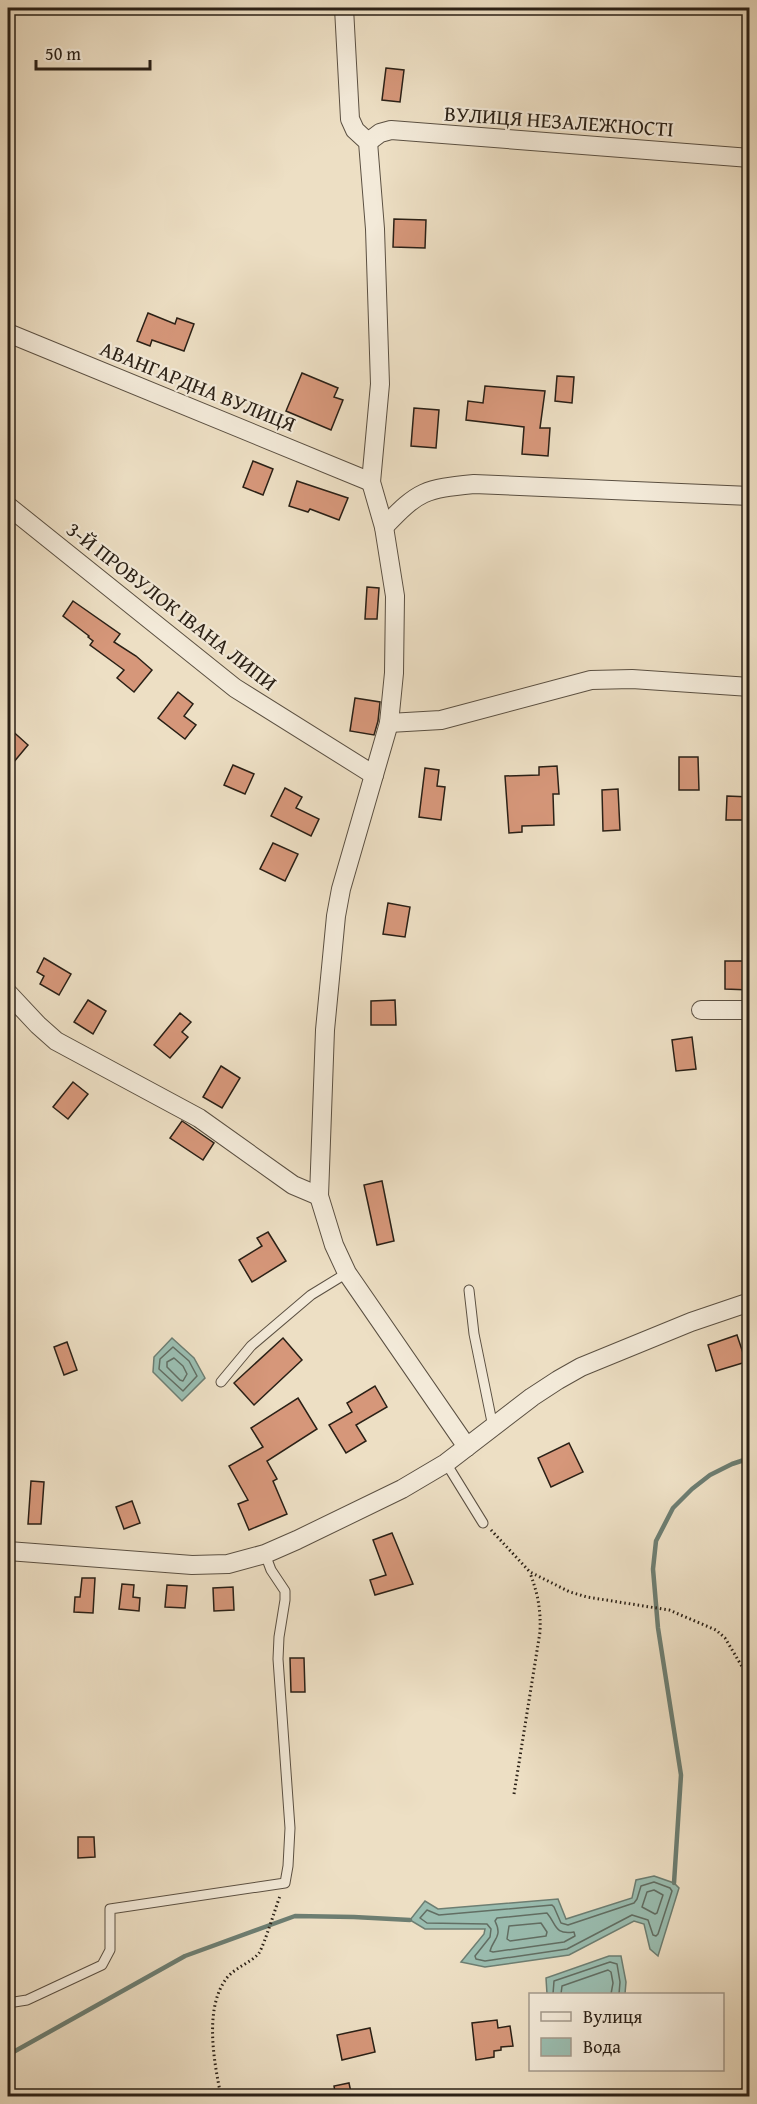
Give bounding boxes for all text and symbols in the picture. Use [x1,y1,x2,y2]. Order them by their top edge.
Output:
scale bar [36,33,150,71]
text: 50 m [45,40,81,67]
street label: ВУЛИЦЯ НЕЗАЛЕЖНОСТІ [443,98,675,144]
street label: АВАНГАРДНА ВУЛИЦЯ [96,333,300,439]
street label: 3-Й ПРОВУЛОК ІВАНА ЛИПИ [60,514,284,698]
legend [529,1993,724,2071]
text: Вулиця [583,2003,642,2030]
text: Вода [583,2033,621,2060]

